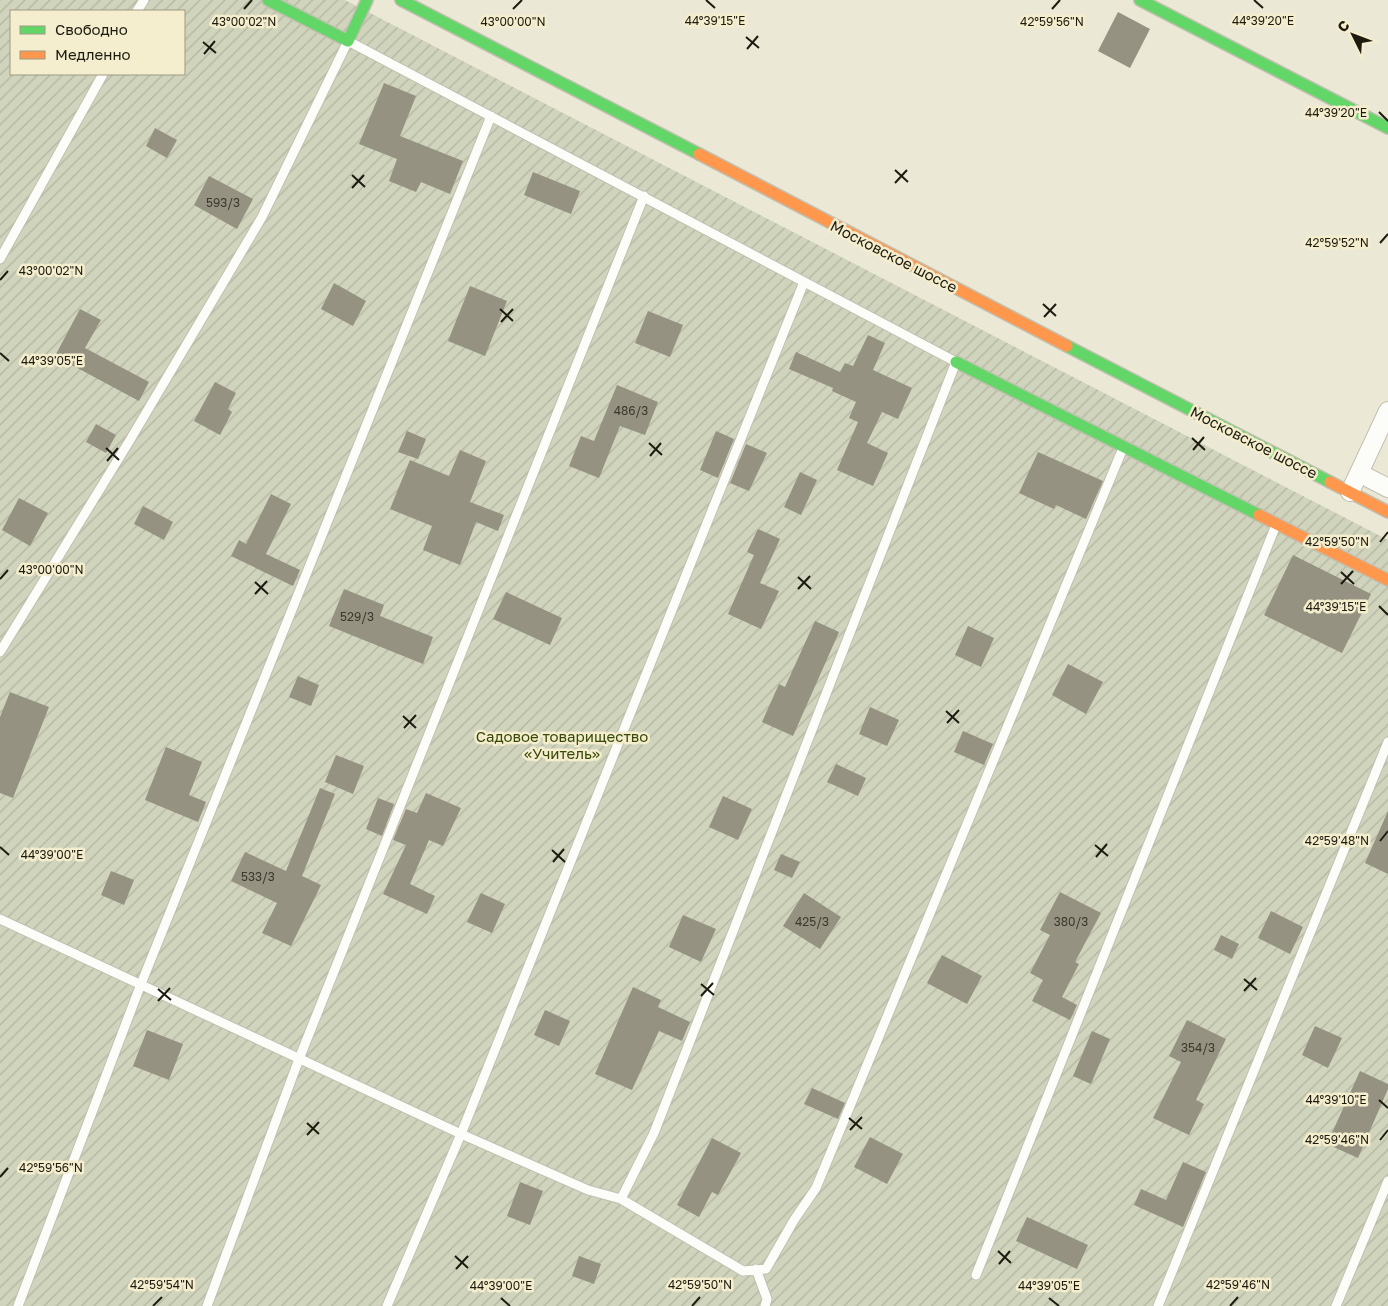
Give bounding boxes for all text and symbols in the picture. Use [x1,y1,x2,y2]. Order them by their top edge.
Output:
legend [10,10,185,75]
north arrow [1328,10,1378,60]
text: 44°39'15"E [685,13,745,28]
text: 44°39'20"E [1232,13,1294,28]
text: 43°00'02"N [212,14,276,29]
text: 43°00'00"N [480,14,546,29]
text: 42°59'56"N [1020,14,1084,29]
text: С [1333,17,1353,35]
text: Свободно [55,20,128,38]
text: Медленно [55,45,131,63]
text: 44°39'20"E [1305,105,1367,120]
house number: 593/3 [206,195,240,210]
street label: Московское шоссе [828,216,961,296]
text: 42°59'52"N [1305,235,1369,250]
text: 43°00'02"N [19,263,83,278]
text: 44°39'05"E [21,353,83,368]
street label: Московское шоссе [1188,402,1321,482]
house number: 486/3 [614,403,648,418]
text: 42°59'50"N [1305,534,1369,549]
text: 43°00'00"N [18,562,84,577]
text: 44°39'15"E [1306,599,1366,614]
house number: 529/3 [340,609,374,624]
park label: Садовое товарищество «Учитель» [476,727,648,762]
text: 42°59'48"N [1305,833,1369,848]
text: 44°39'00"E [21,847,83,862]
house number: 533/3 [241,869,275,884]
house number: 425/3 [795,914,829,929]
house number: 380/3 [1054,914,1088,929]
house number: 354/3 [1181,1040,1215,1055]
text: 44°39'10"E [1306,1092,1366,1107]
text: 42°59'46"N [1305,1132,1369,1147]
text: 42°59'56"N [19,1160,83,1175]
text: 42°59'54"N [130,1277,194,1292]
text: 42°59'50"N [668,1277,732,1292]
text: 42°59'46"N [1206,1277,1270,1292]
text: 44°39'00"E [470,1278,532,1293]
text: 44°39'05"E [1018,1278,1080,1293]

